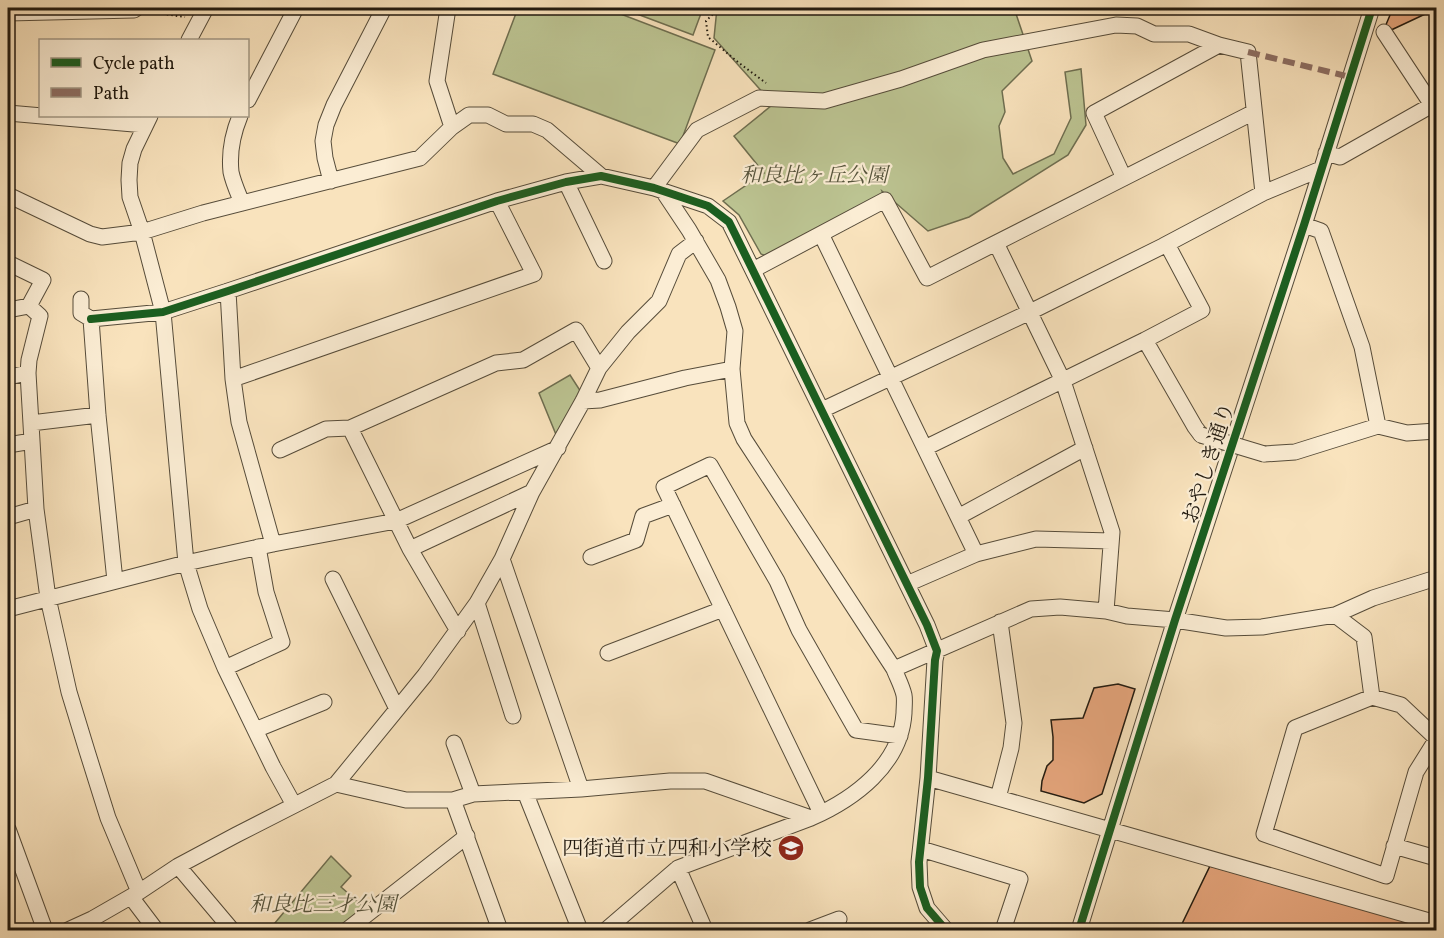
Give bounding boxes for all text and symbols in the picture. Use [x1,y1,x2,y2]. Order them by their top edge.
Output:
legend [39,39,249,117]
text: Cycle path [93,52,175,77]
text: Path [93,82,129,107]
park label: 和良比ヶ丘公園 [741,162,890,191]
street label: おやしき通り [1176,399,1243,528]
school or university icon: 四街道市立四和小学校 [776,833,806,863]
place label: 四街道市立四和小学校 [562,835,772,864]
park label: 和良比三才公園 [250,891,399,920]

